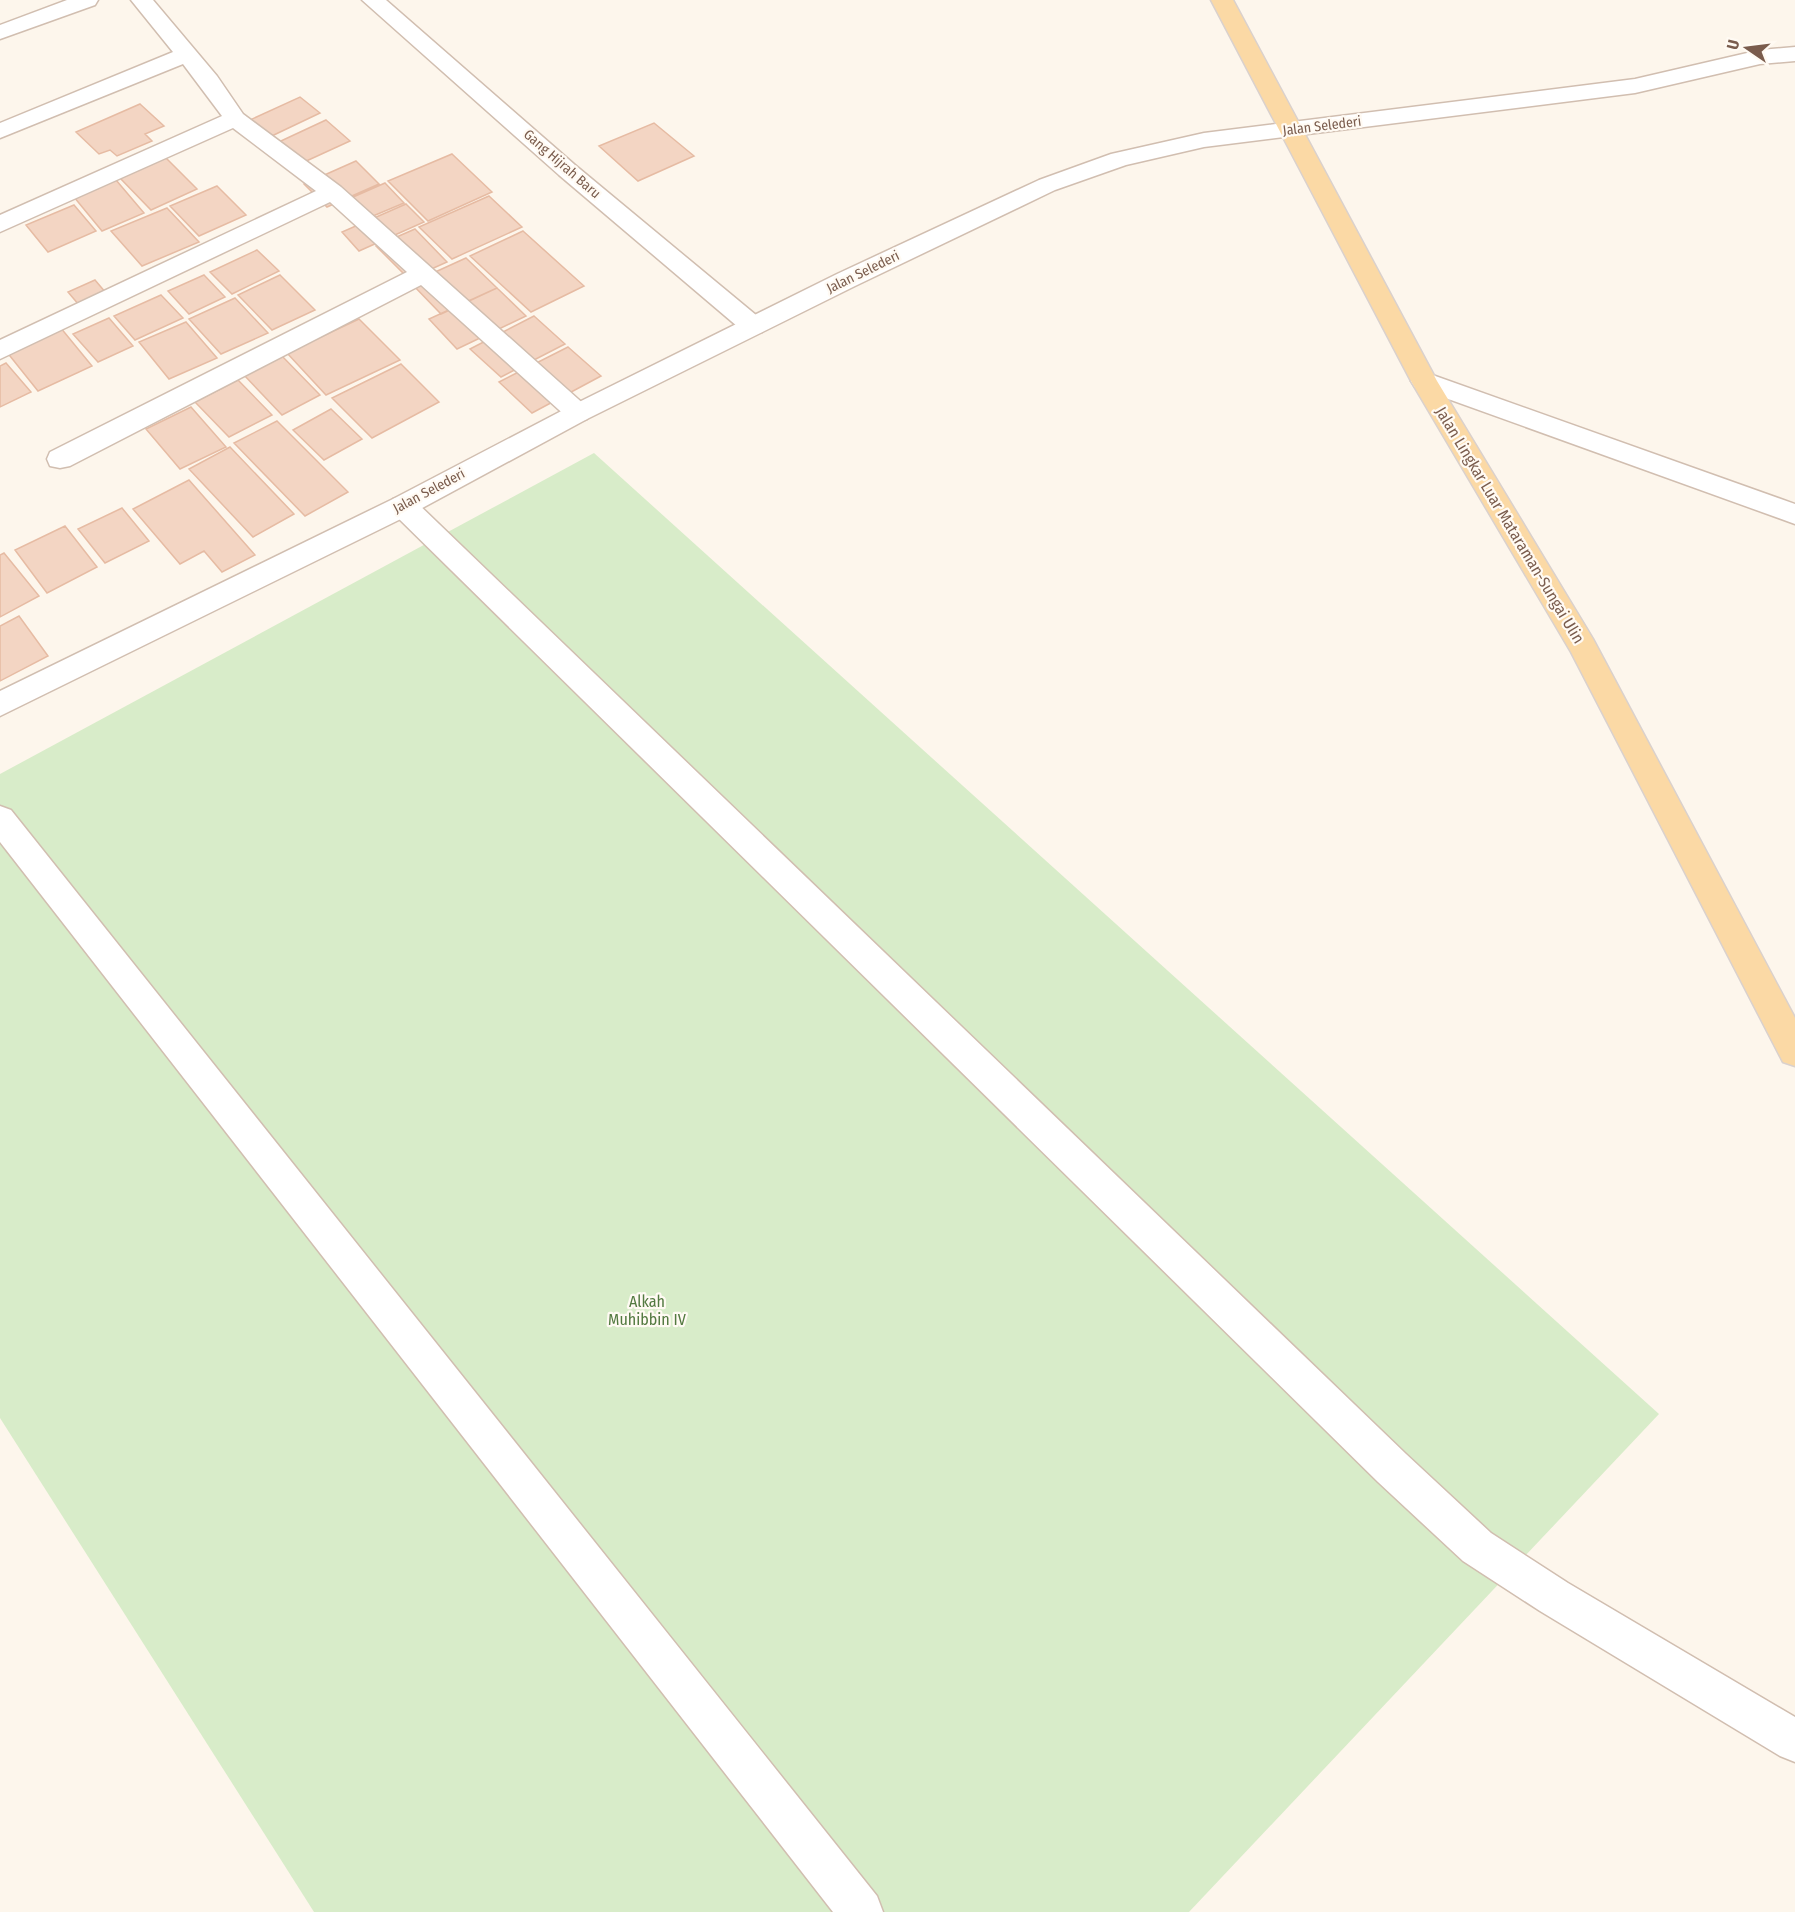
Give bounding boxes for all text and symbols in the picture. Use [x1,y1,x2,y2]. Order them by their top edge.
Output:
north arrow [1717,18,1777,78]
text: U [1723,38,1743,51]
street label: Jalan Selederi [1282,113,1362,139]
street label: Gang Hijrah Baru [520,126,604,202]
street label: Jalan Selederi [824,247,902,297]
street label: Jalan Lingkar Luar Mataraman-Sungai Ulin [1432,403,1588,647]
street label: Jalan Selederi [390,465,468,517]
park label: Alkah Muhibbin IV [608,1292,687,1329]

